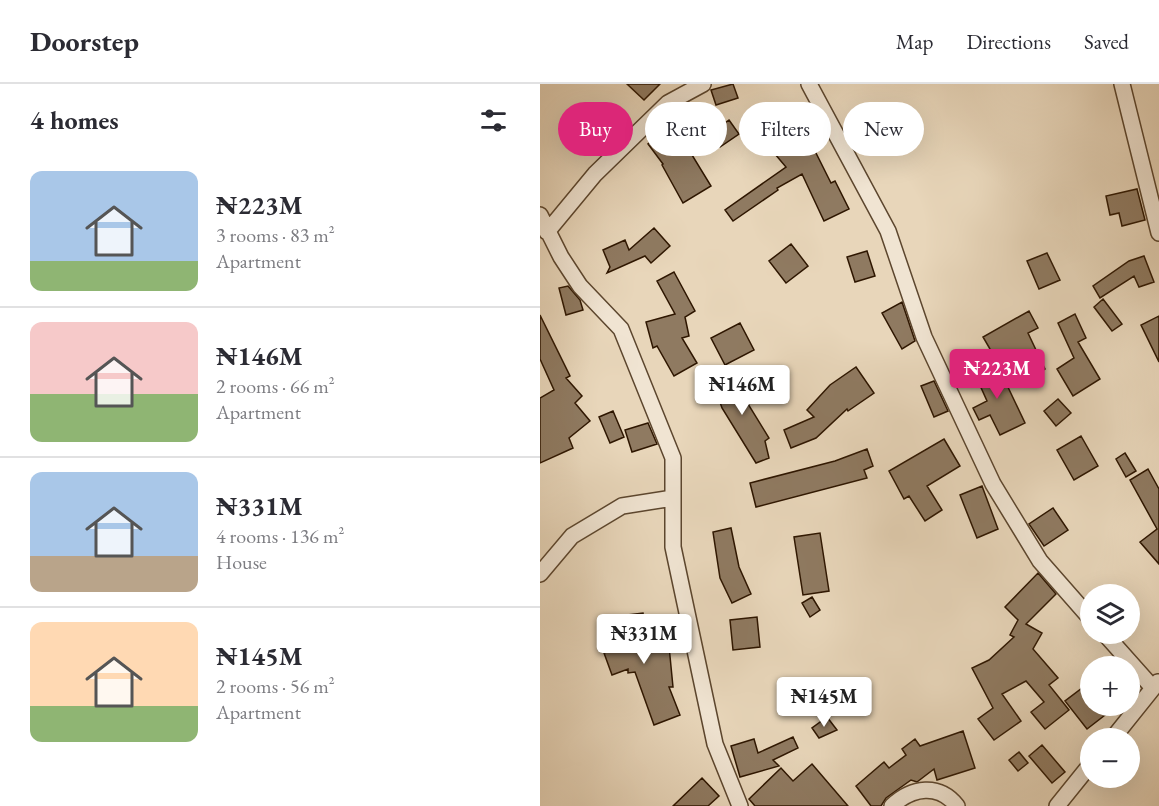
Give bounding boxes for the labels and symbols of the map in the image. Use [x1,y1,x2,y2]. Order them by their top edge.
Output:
pin: ₦223M [955,349,1039,400]
pin: ₦146M [700,365,784,416]
pin: ₦331M [602,614,686,665]
pin: ₦145M [782,677,866,728]

